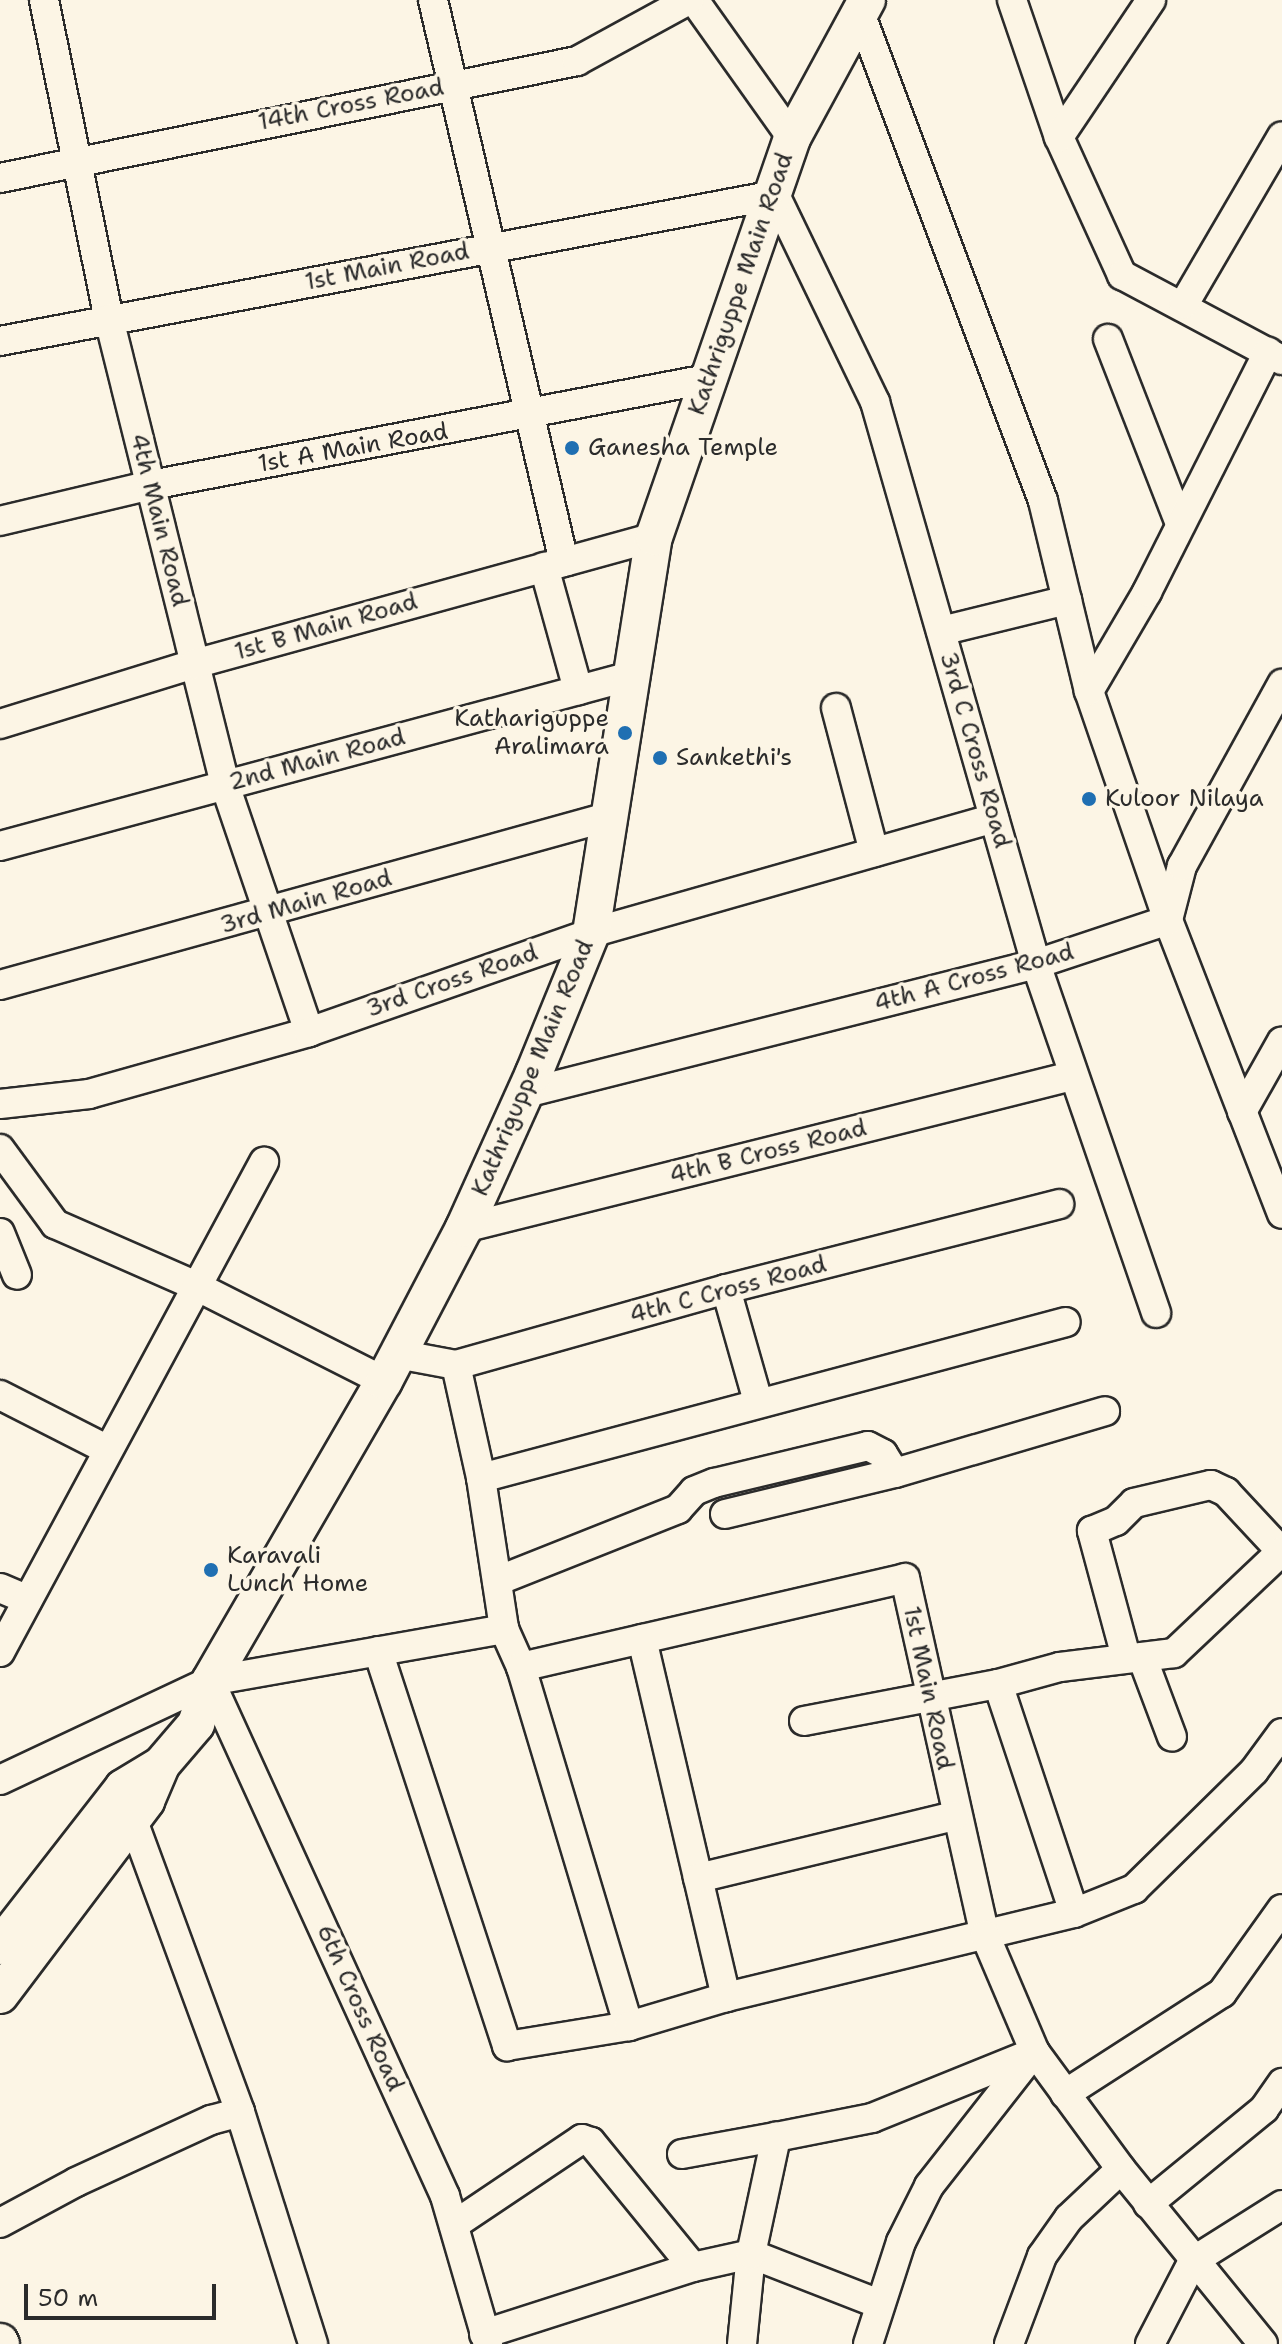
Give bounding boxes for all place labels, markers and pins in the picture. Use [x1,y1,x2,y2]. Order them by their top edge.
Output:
place label: Ganesha Temple [588,434,778,462]
marker: Ganesha Temple [563,439,581,457]
place label: Kathariguppe Aralimara [454,705,609,761]
marker: Kathariguppe Aralimara [616,724,634,742]
place label: Sankethi's [676,744,792,772]
marker: Sankethi's [651,749,669,767]
place label: Kuloor Nilaya [1105,785,1264,813]
marker: Kuloor Nilaya [1080,790,1098,808]
place label: Karavali Lunch Home [227,1542,368,1598]
marker: Karavali Lunch Home [202,1561,220,1579]

